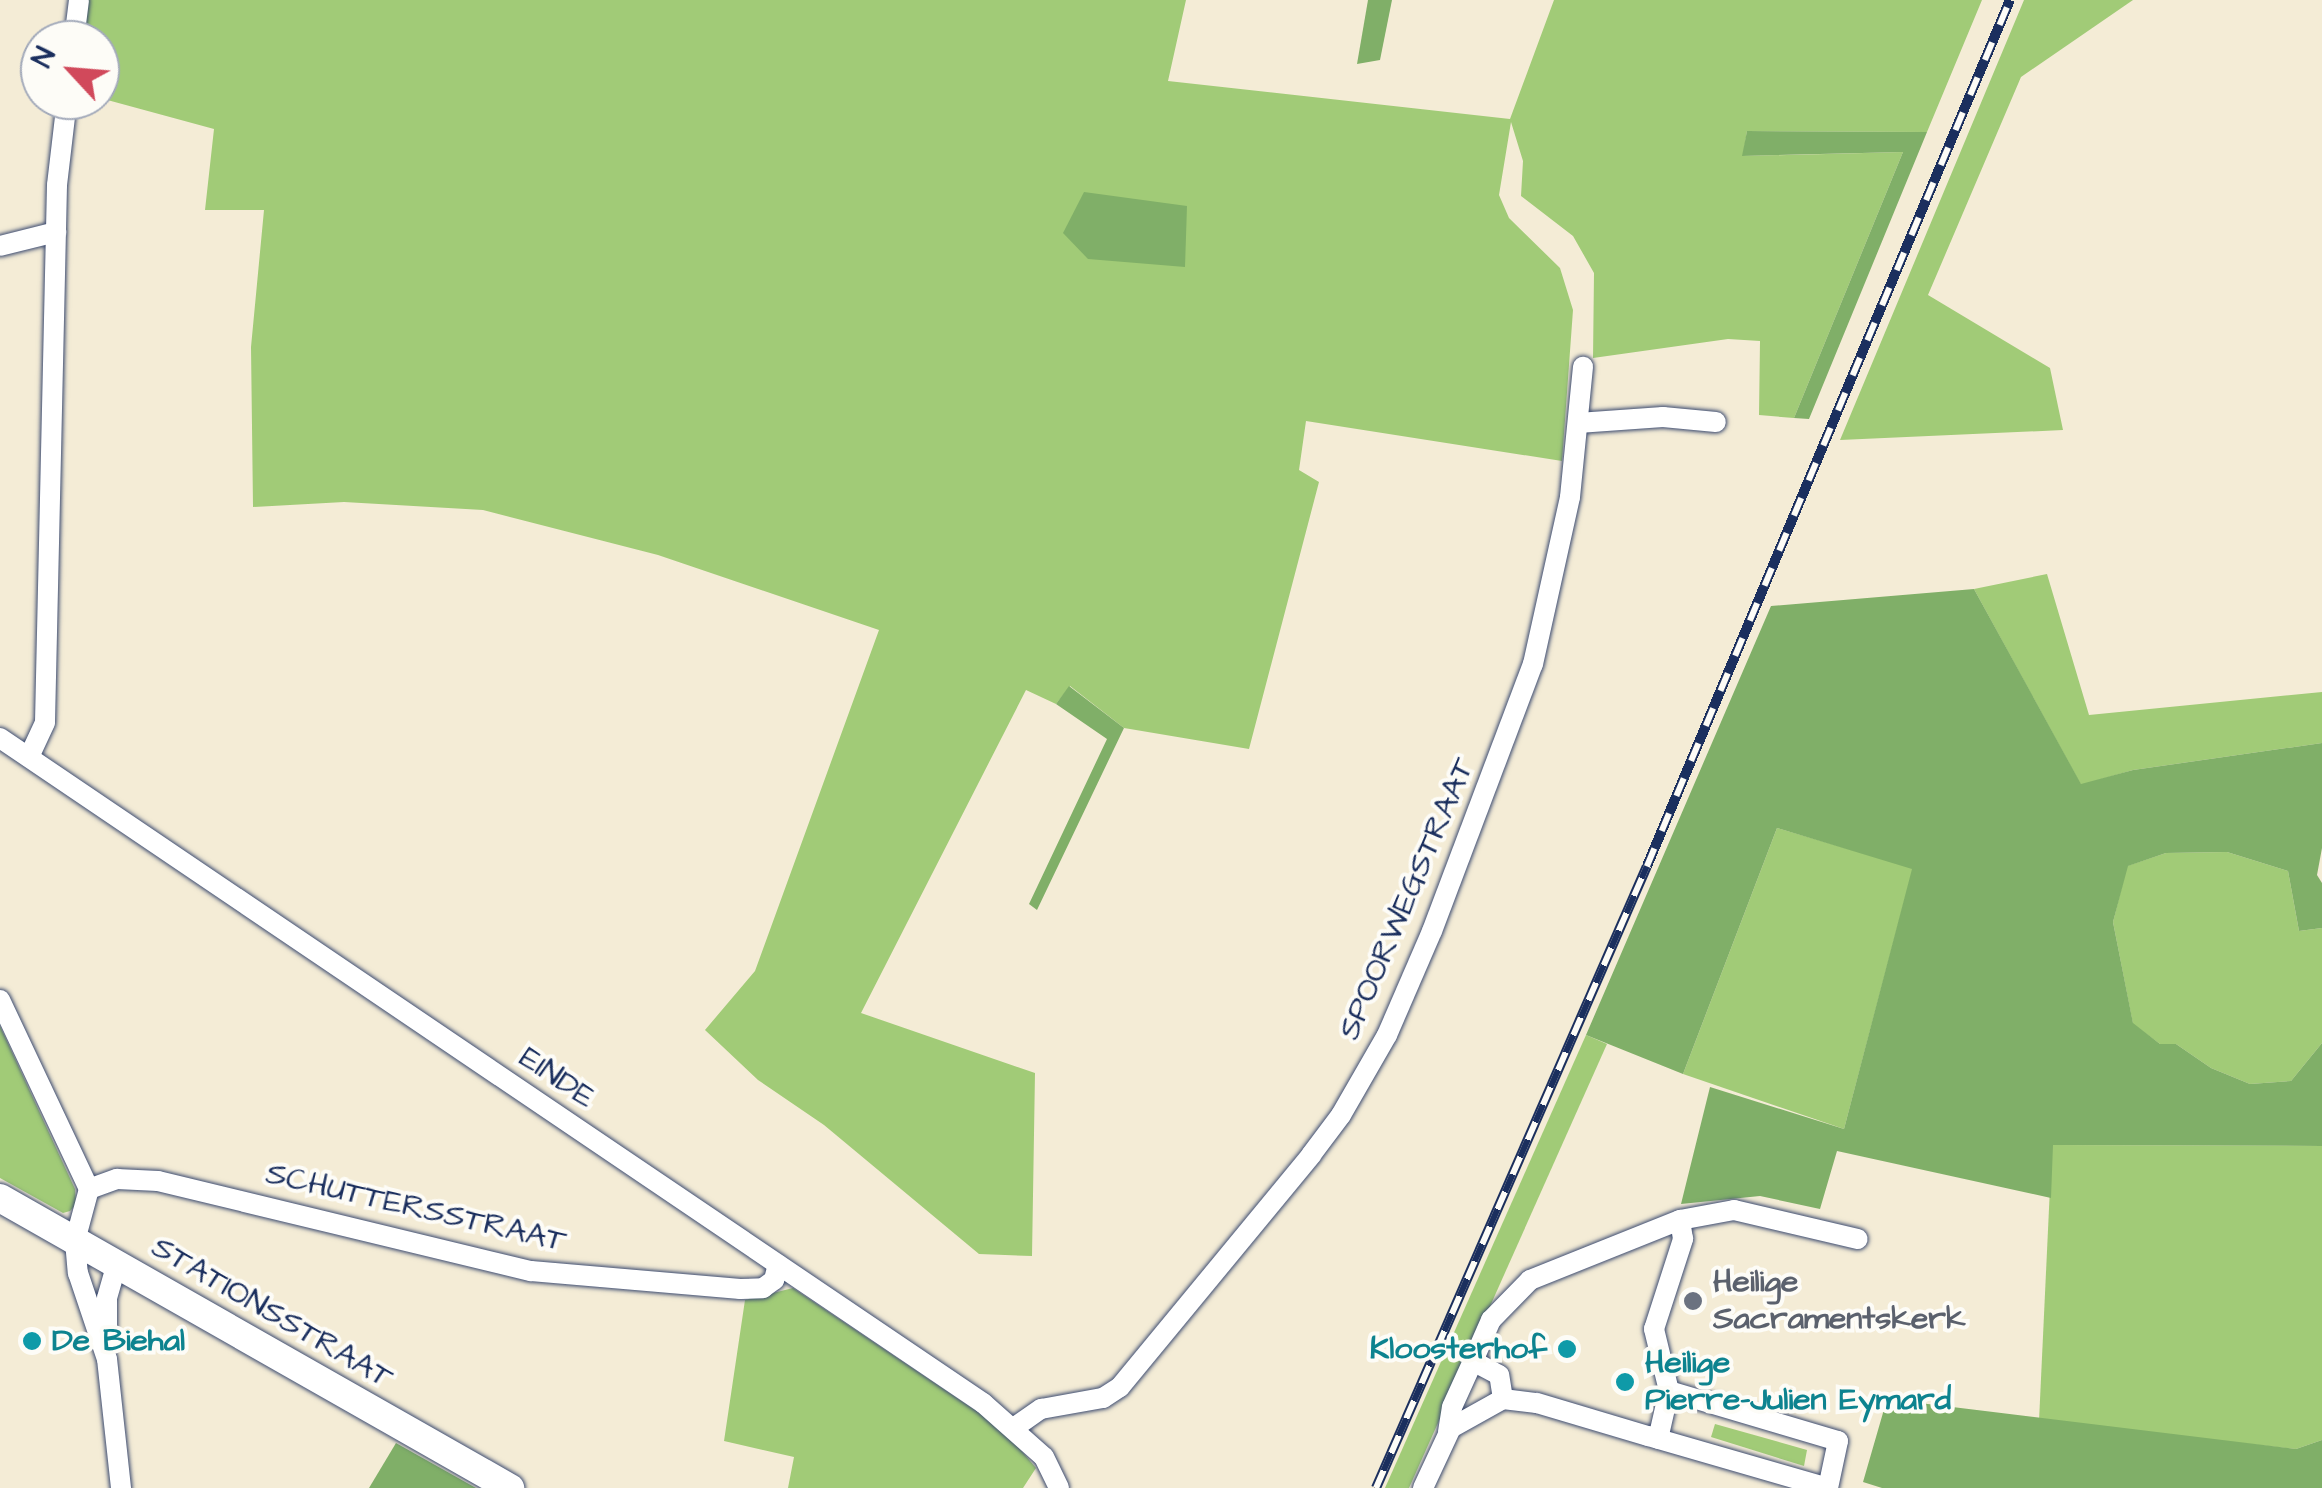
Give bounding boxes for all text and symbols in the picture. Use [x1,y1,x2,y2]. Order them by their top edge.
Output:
north arrow [20,20,120,120]
text: N [23,41,66,74]
street label: SPOORWEGSTRAAT [1330,752,1484,1046]
street label: EINDE [512,1039,602,1117]
street label: SCHUTTERSSTRAAT [262,1155,570,1261]
street label: STATIONSSTRAAT [145,1228,399,1398]
place label: Heilige Sacramentskerk [1713,1264,1966,1339]
marker: Heilige Sacramentskerk [1682,1290,1704,1312]
place label: De Biehal [52,1322,185,1360]
marker: De Biehal [21,1330,43,1352]
place label: Kloosterhof [1370,1330,1547,1368]
marker: Kloosterhof [1556,1338,1578,1360]
place label: Heilige Pierre-Julien Eymard [1645,1345,1951,1420]
marker: Heilige Pierre-Julien Eymard [1614,1371,1636,1393]

